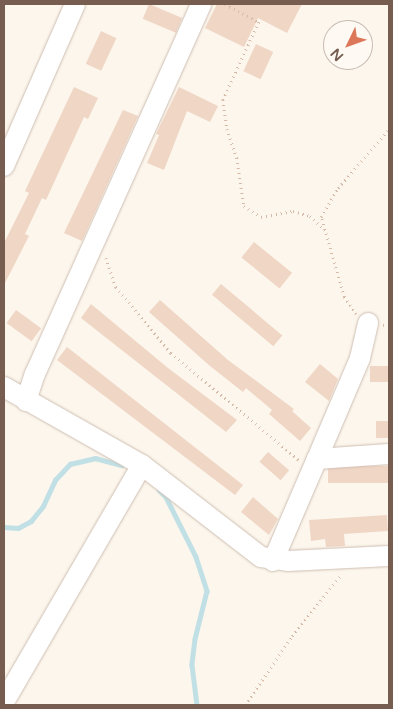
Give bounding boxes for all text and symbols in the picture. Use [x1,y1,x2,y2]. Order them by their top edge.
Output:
north arrow [323,20,373,70]
text: N [327,45,347,65]

